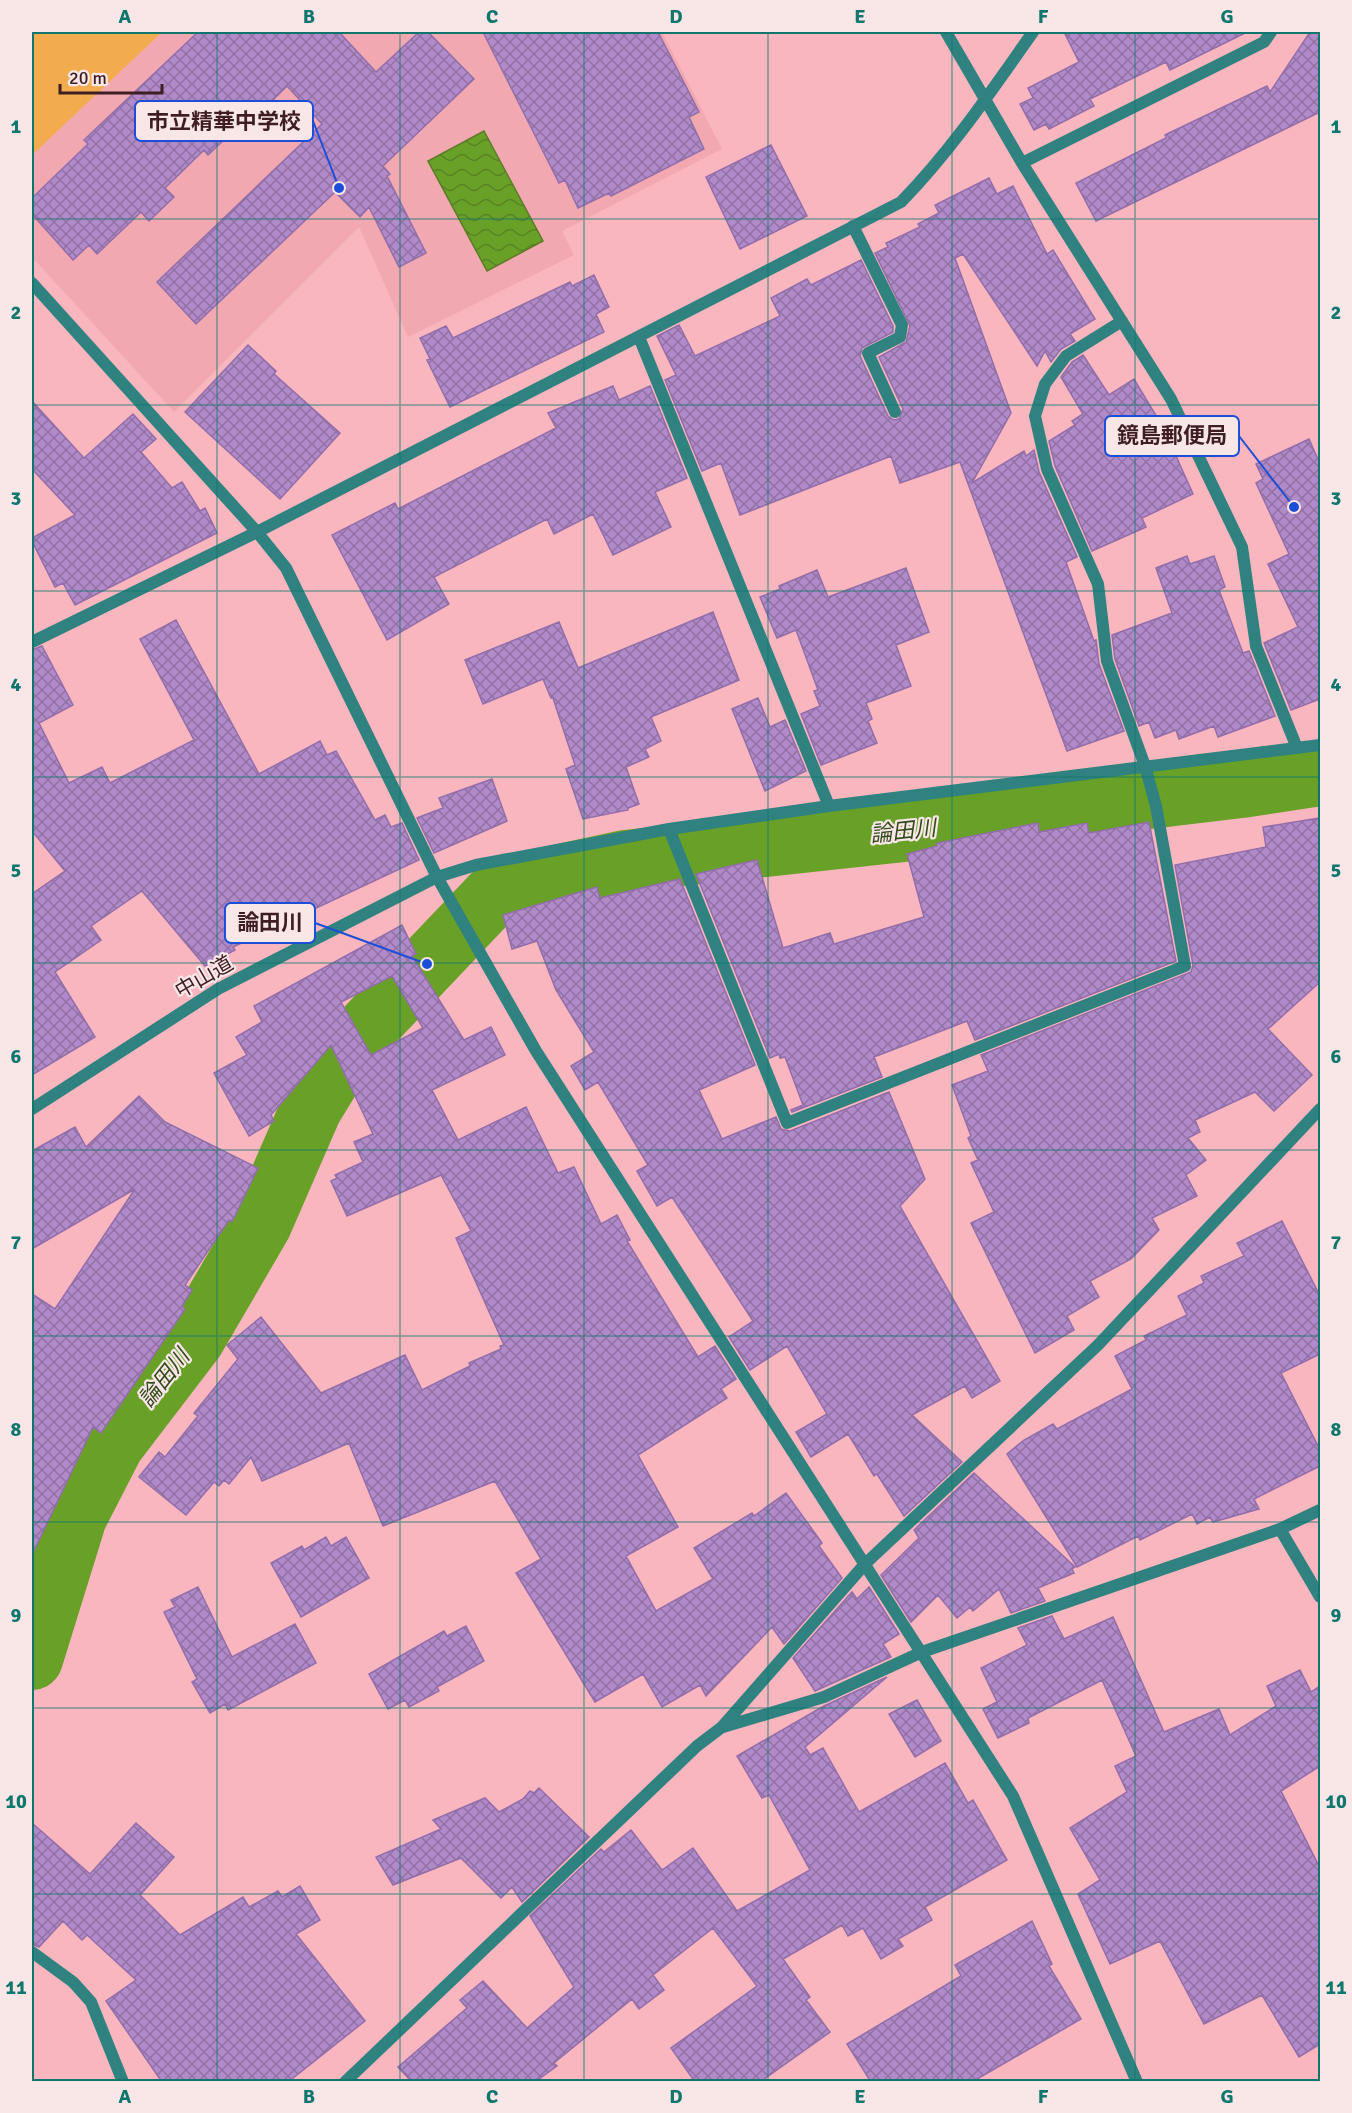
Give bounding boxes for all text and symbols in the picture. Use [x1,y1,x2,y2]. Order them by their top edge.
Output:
text: A [119,4,132,29]
text: B [303,4,315,29]
text: C [486,4,498,29]
text: D [669,4,683,29]
text: E [854,4,866,29]
text: F [1038,4,1049,29]
text: G [1220,4,1234,29]
scale bar [60,57,162,95]
text: 20 m [69,67,107,89]
callout: 市立精華中学校 [135,101,313,141]
text: 市立精華中学校 [147,108,301,135]
text: 1 [11,114,22,139]
text: 1 [1331,114,1342,139]
text: 2 [11,300,21,325]
text: 2 [1331,300,1341,325]
callout: 鏡島郵便局 [1105,416,1239,456]
text: 鏡島郵便局 [1117,422,1227,449]
text: 3 [11,486,21,511]
text: 3 [1331,486,1341,511]
text: 4 [11,672,22,697]
text: 4 [1331,672,1342,697]
water label: 論田川 [869,814,939,848]
text: 5 [11,858,21,883]
text: 5 [1331,858,1341,883]
callout: 論田川 [225,903,315,943]
text: 論田川 [237,909,303,936]
street label: 中山道 [170,950,238,1004]
text: 6 [11,1044,22,1069]
text: 6 [1331,1044,1342,1069]
text: 7 [11,1230,22,1255]
text: 7 [1331,1230,1342,1255]
water label: 論田川 [133,1342,196,1412]
text: 8 [11,1417,22,1442]
text: 8 [1331,1417,1342,1442]
text: 9 [11,1603,22,1628]
text: 9 [1331,1603,1342,1628]
text: 10 [5,1789,27,1814]
text: 10 [1325,1789,1347,1814]
text: 11 [5,1975,27,2000]
text: 11 [1325,1975,1347,2000]
text: A [119,2084,132,2109]
text: B [303,2084,315,2109]
text: C [486,2084,498,2109]
text: D [669,2084,683,2109]
text: E [854,2084,866,2109]
text: F [1038,2084,1049,2109]
text: G [1220,2084,1234,2109]

